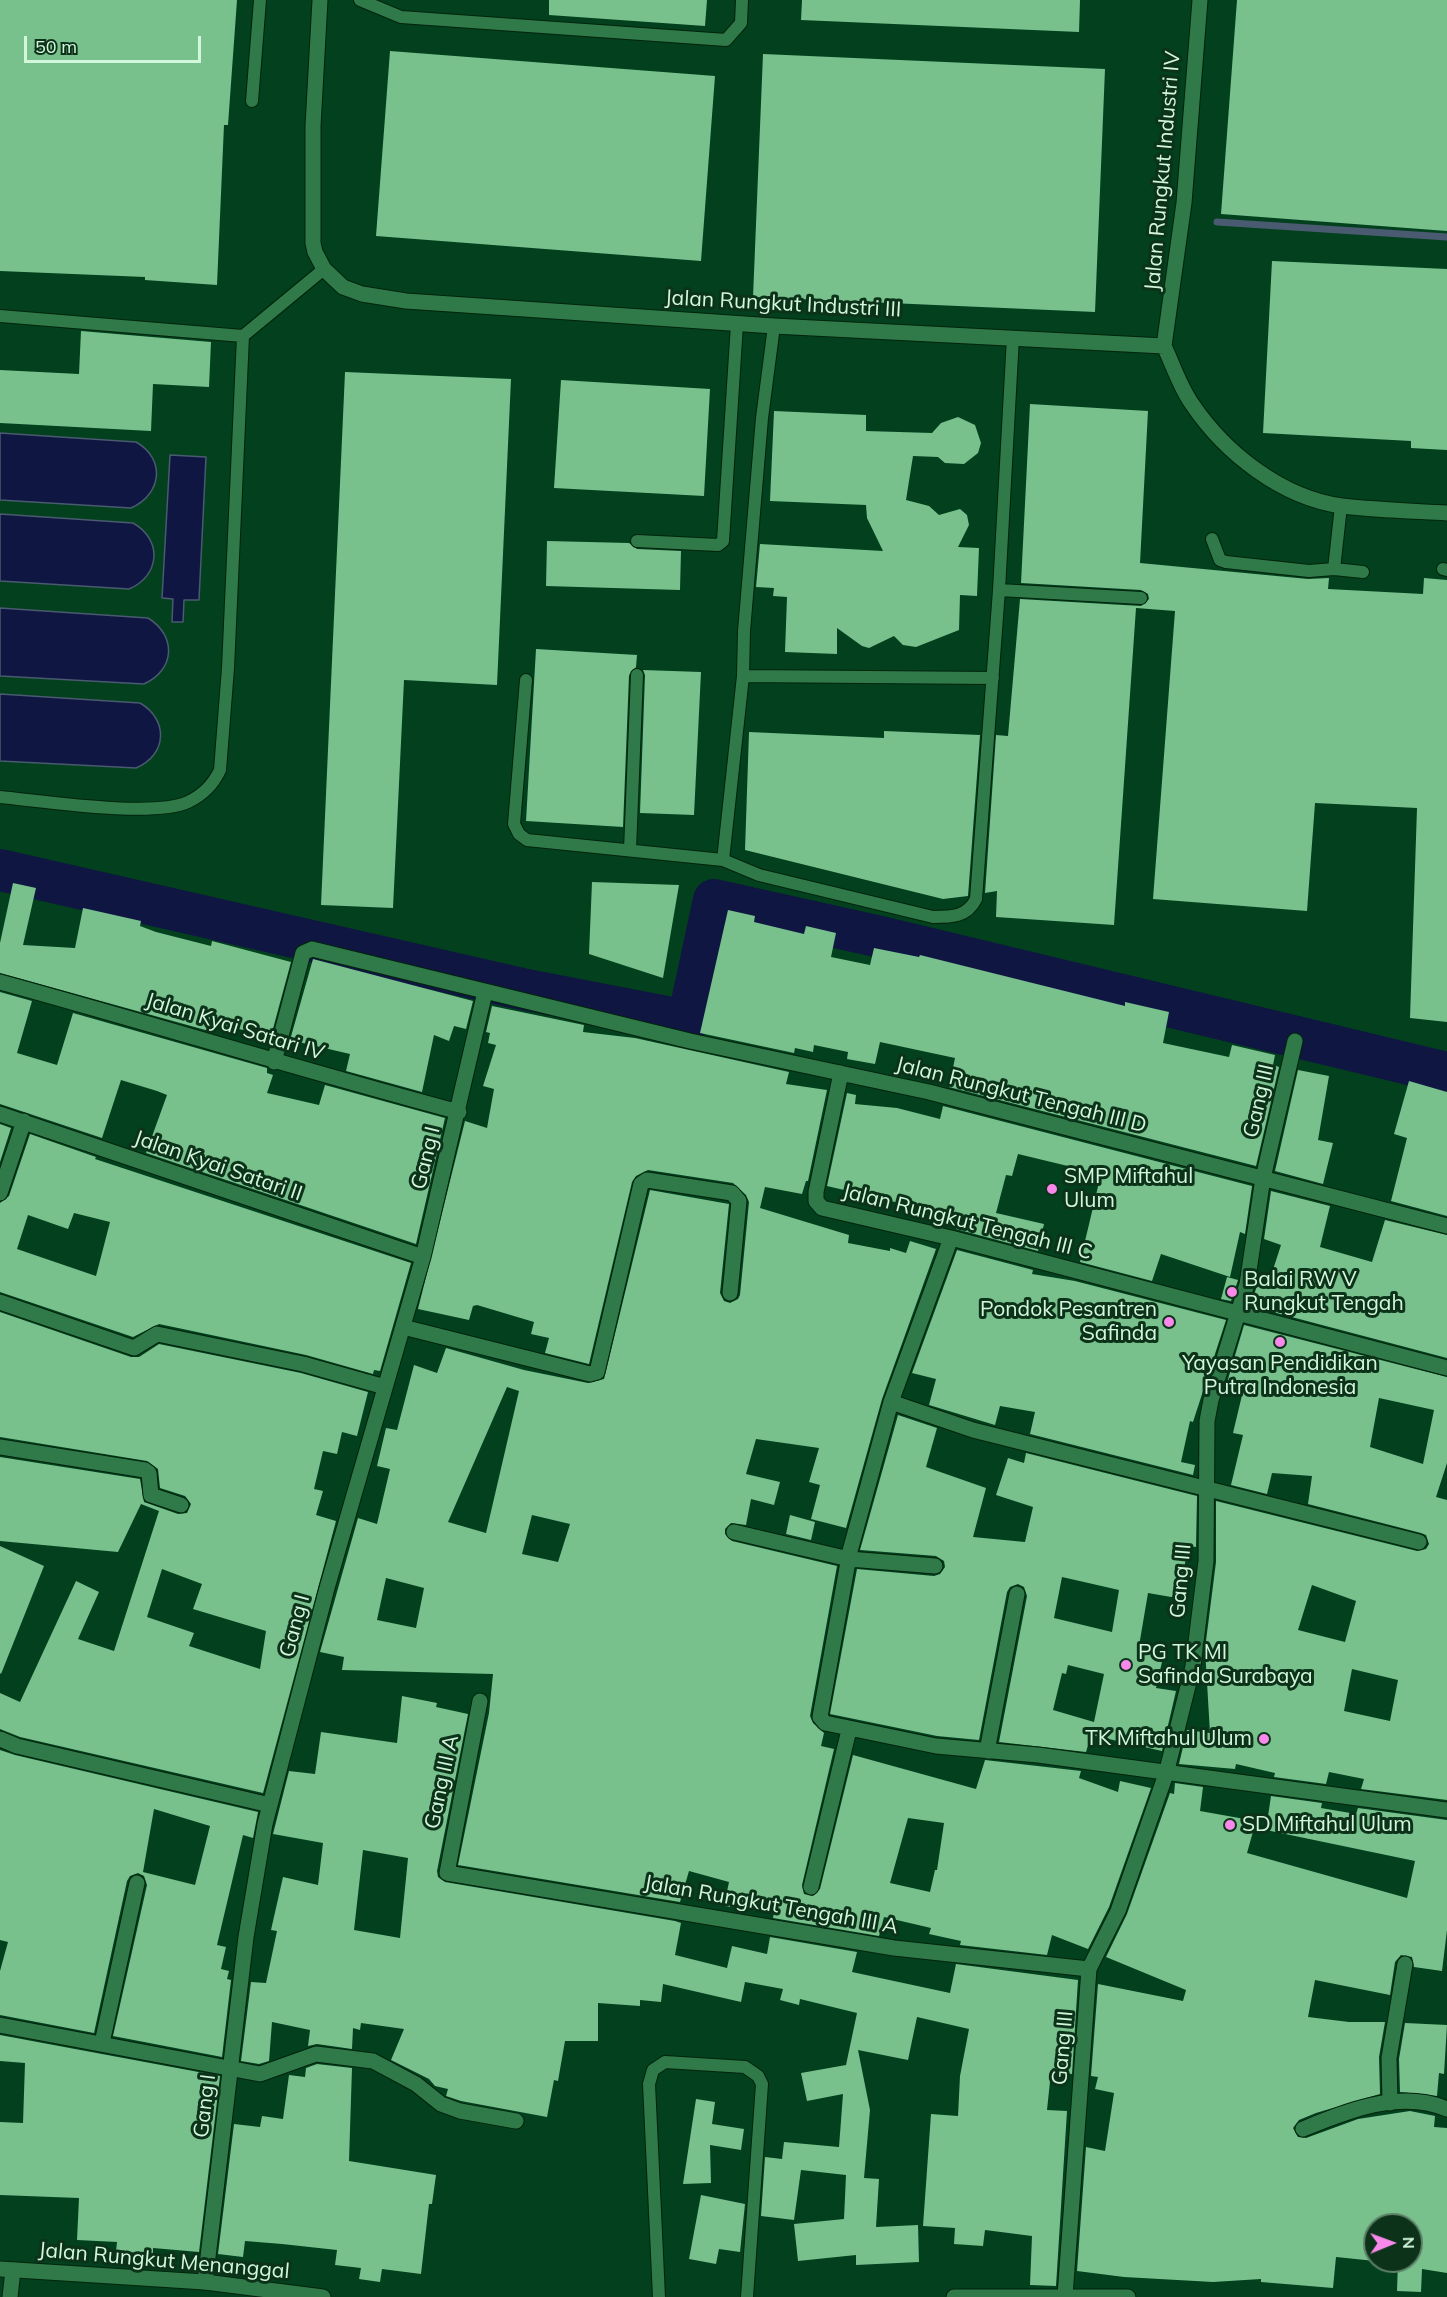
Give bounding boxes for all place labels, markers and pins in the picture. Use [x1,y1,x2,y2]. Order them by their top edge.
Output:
place label: SMP Miftahul Ulum [1064,1164,1193,1214]
marker: SMP Miftahul Ulum [1045,1182,1059,1196]
place label: Balai RW V Rungkut Tengah [1244,1267,1404,1317]
marker: Balai RW V Rungkut Tengah [1225,1285,1239,1299]
place label: Pondok Pesantren Safinda [980,1297,1157,1347]
marker: Pondok Pesantren Safinda [1162,1315,1176,1329]
marker: Yayasan Pendidikan Putra Indonesia [1273,1335,1287,1349]
place label: Yayasan Pendidikan Putra Indonesia [1182,1351,1378,1401]
place label: PG TK MI Safinda Surabaya [1138,1640,1313,1690]
marker: PG TK MI Safinda Surabaya [1119,1658,1133,1672]
place label: TK Miftahul Ulum [1085,1726,1252,1752]
marker: TK Miftahul Ulum [1257,1732,1271,1746]
place label: SD Miftahul Ulum [1242,1812,1412,1838]
marker: SD Miftahul Ulum [1223,1818,1237,1832]

